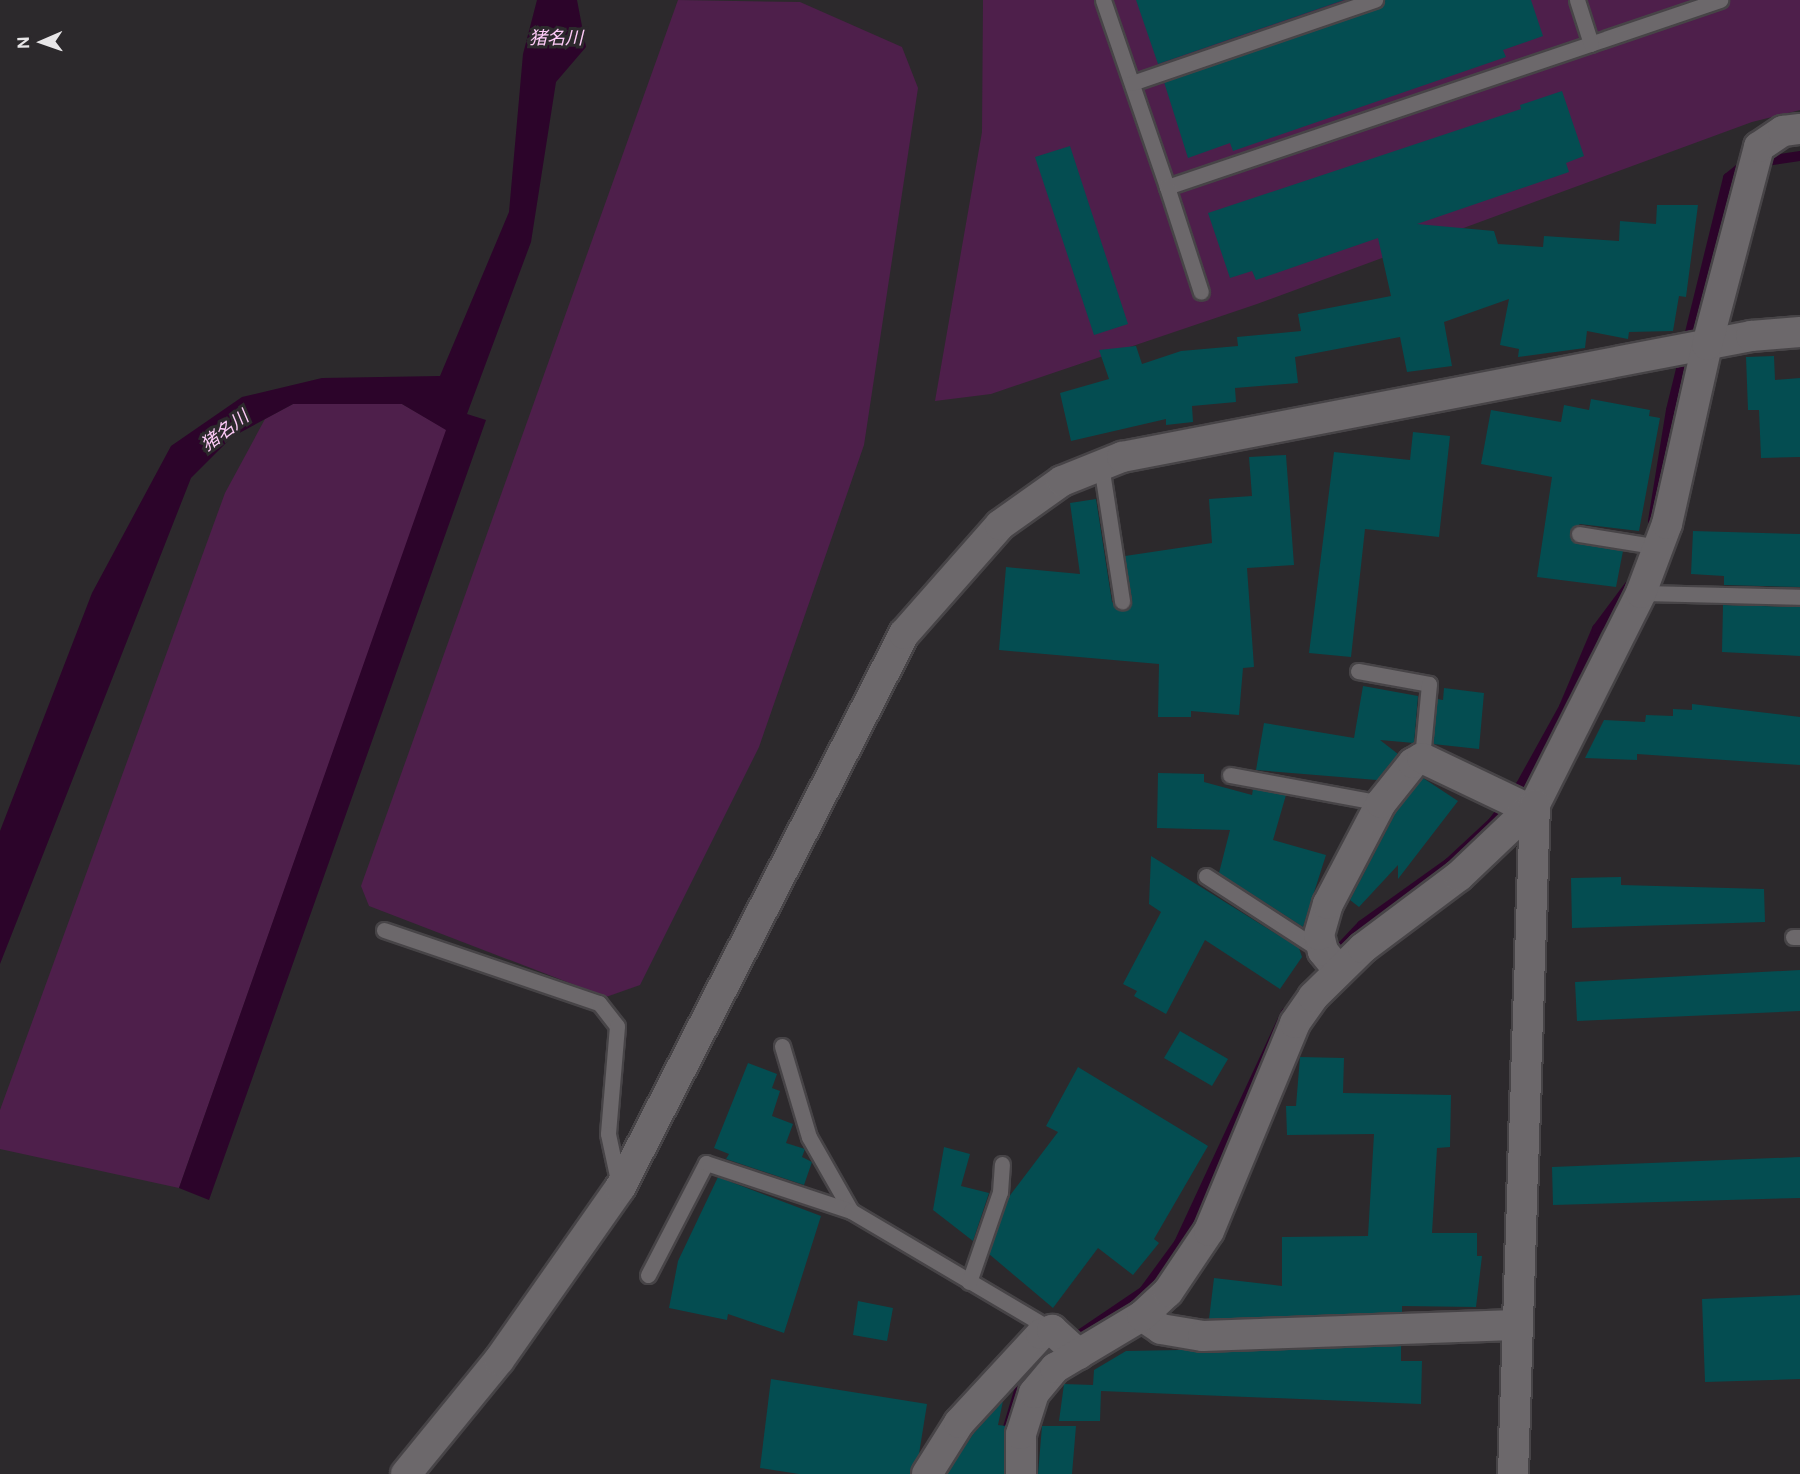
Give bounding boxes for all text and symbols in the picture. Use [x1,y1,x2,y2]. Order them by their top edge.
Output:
north arrow [12,12,72,72]
water label: 猪名川 [529,27,583,49]
text: N [14,36,33,49]
water label: 猪名川 [197,406,253,456]

